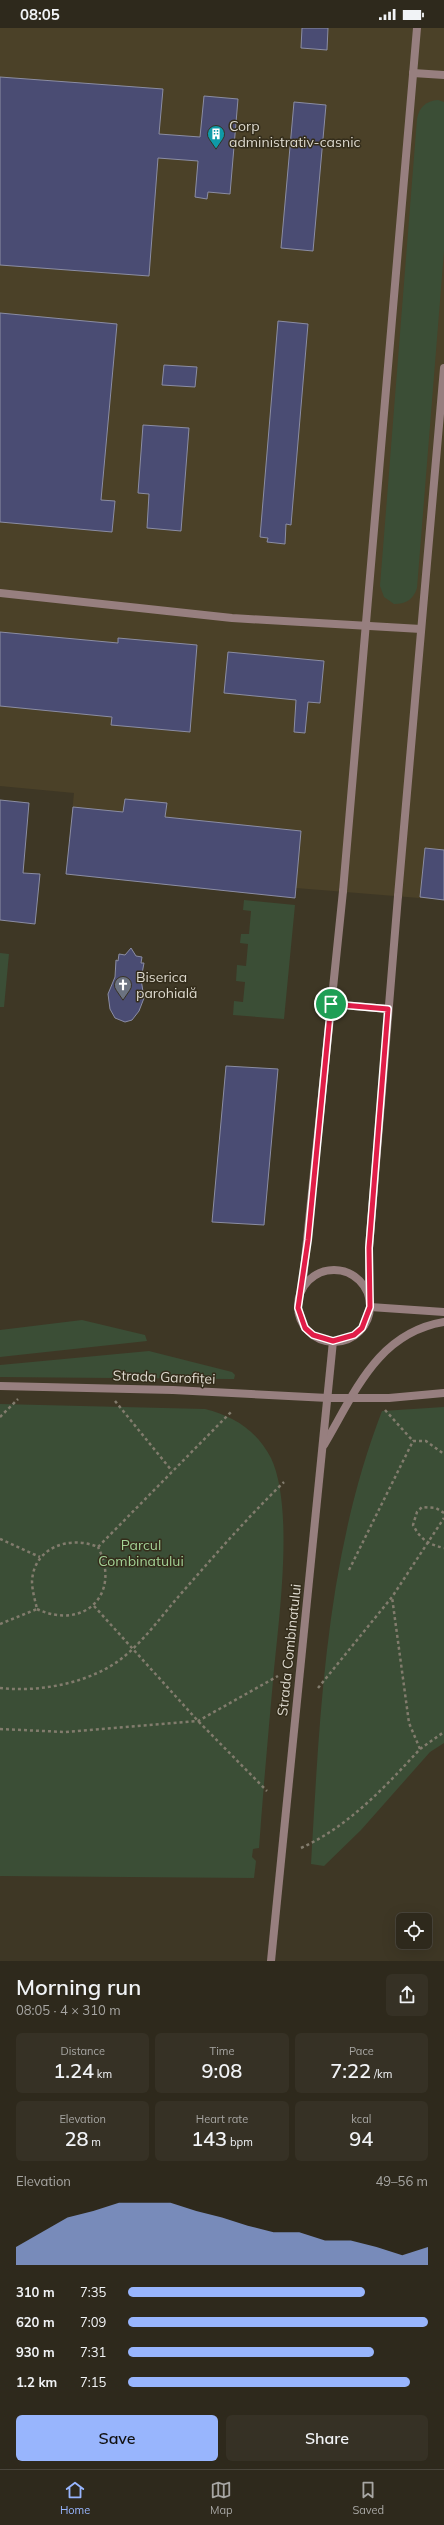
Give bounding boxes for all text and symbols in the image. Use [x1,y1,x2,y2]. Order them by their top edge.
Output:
text: 08:05 [20,5,60,24]
place label: Corp administrativ-casnic [229,117,360,151]
building icon: Corp administrativ-casnic [206,124,226,149]
place label: Biserica parohială [136,968,197,1002]
church icon: Biserica parohială [113,975,133,1000]
pin [314,987,348,1021]
icon: arrive [320,993,342,1015]
street label: Strada Garofiței [112,1366,216,1388]
park label: Parcul Combinatului [98,1536,184,1570]
street label: Strada Combinatului [273,1583,305,1717]
map controls [396,1913,432,1949]
button: locate [396,1913,432,1949]
text: Morning run [16,1973,141,2001]
button: share [386,1974,428,2016]
text: 08:05 · 4 × 310 m [16,2002,121,2018]
text: Distance [60,2044,105,2058]
text: Time [210,2044,234,2058]
text: Pace [349,2044,374,2058]
text: 1.24 [53,2058,94,2083]
text: 9:08 [202,2058,242,2083]
text: 7:22 [330,2058,371,2083]
text: km [94,2067,112,2081]
text: /km [371,2067,392,2081]
text: Elevation [59,2112,106,2126]
text: Heart rate [196,2112,248,2126]
text: kcal [351,2112,371,2126]
text: 28 [64,2126,88,2151]
text: 143 [191,2126,227,2151]
text: 94 [349,2126,373,2151]
text: m [88,2135,101,2149]
text: bpm [227,2135,253,2149]
text: Elevation [16,2173,71,2189]
text: 49–56 m [375,2173,428,2189]
text: 310 m [16,2284,55,2300]
text: 7:35 [80,2284,106,2300]
text: 620 m [16,2314,55,2330]
text: 7:09 [80,2314,106,2330]
text: 930 m [16,2344,55,2360]
text: 7:31 [80,2344,106,2360]
text: 1.2 km [16,2374,57,2390]
text: 7:15 [80,2374,106,2390]
button: Save [16,2415,218,2461]
button: Share [226,2415,428,2461]
tab: Home [60,2479,90,2517]
tab: Map [210,2479,233,2517]
tab: Saved [352,2479,384,2517]

